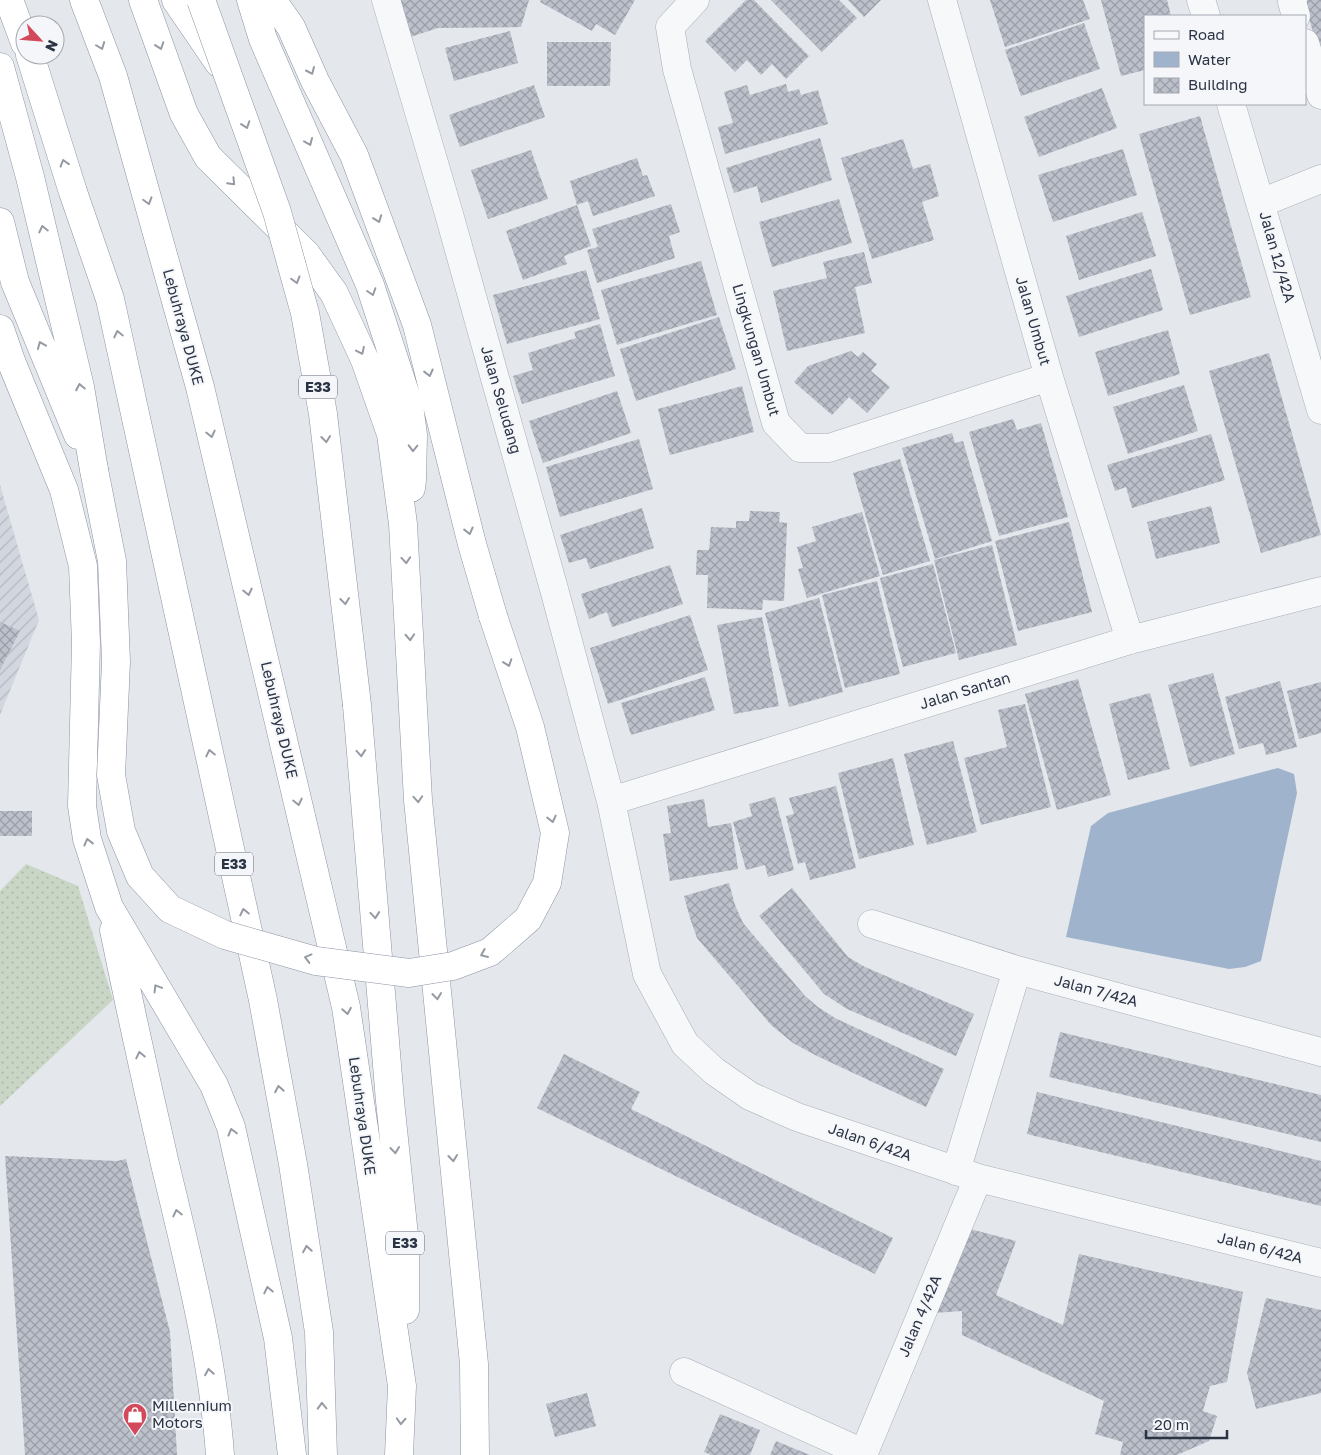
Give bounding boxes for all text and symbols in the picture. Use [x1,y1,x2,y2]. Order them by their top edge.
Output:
north arrow [15,15,65,65]
legend [1144,15,1306,105]
text: Road [1188,25,1225,43]
text: N [42,37,62,54]
one-way arrow [96,41,106,49]
one-way arrow [154,41,164,49]
text: Water [1188,50,1231,68]
one-way arrow [305,66,315,75]
text: Building [1188,75,1248,93]
one-way arrow [240,120,250,129]
one-way arrow [302,137,313,146]
one-way arrow [59,159,69,168]
one-way arrow [226,176,235,185]
one-way arrow [142,197,153,206]
street label: Jalan 12/42A [1256,209,1300,304]
one-way arrow [372,214,382,223]
one-way arrow [38,225,49,234]
street label: Lebuhraya DUKE [160,267,208,387]
street label: Jalan Umbut [1013,274,1055,367]
one-way arrow [290,275,300,283]
street label: Lingkungan Umbut [729,281,784,418]
one-way arrow [367,287,377,295]
one-way arrow [113,330,124,339]
one-way arrow [36,341,47,350]
street label: Jalan Seludang [478,344,526,456]
one-way arrow [355,346,365,355]
one-way arrow [423,369,434,378]
road number: E33 [299,376,337,398]
one-way arrow [75,383,86,392]
one-way arrow [205,430,216,439]
one-way arrow [320,436,331,444]
one-way arrow [408,445,418,453]
one-way arrow [463,526,473,534]
one-way arrow [400,556,411,564]
one-way arrow [242,588,253,597]
one-way arrow [339,597,350,605]
one-way arrow [405,634,415,641]
one-way arrow [503,658,513,666]
street label: Lebuhraya DUKE [258,659,302,780]
street label: Jalan Santan [917,668,1012,712]
one-way arrow [205,749,216,758]
one-way arrow [356,749,367,757]
one-way arrow [413,796,424,804]
one-way arrow [292,797,303,806]
one-way arrow [546,815,557,824]
one-way arrow [83,838,94,847]
road number: E33 [215,852,253,876]
one-way arrow [239,908,250,917]
one-way arrow [369,911,380,919]
one-way arrow [480,948,489,958]
one-way arrow [305,954,313,964]
street label: Jalan 7/42A [1052,970,1140,1010]
one-way arrow [153,985,163,994]
one-way arrow [431,992,442,1000]
one-way arrow [341,1006,351,1015]
one-way arrow [135,1050,146,1059]
street label: Lebuhraya DUKE [346,1055,380,1176]
one-way arrow [275,1084,285,1093]
street label: Jalan 6/42A [826,1118,914,1164]
one-way arrow [227,1128,237,1137]
one-way arrow [389,1146,400,1154]
one-way arrow [447,1154,458,1162]
one-way arrow [172,1208,183,1217]
street label: Jalan 6/42A [1216,1228,1305,1266]
road number: E33 [386,1232,424,1254]
one-way arrow [302,1245,312,1253]
street label: Jalan 4/42A [894,1272,944,1359]
one-way arrow [263,1286,274,1295]
one-way arrow [205,1368,215,1376]
place label: Millennium Motors [152,1396,232,1431]
shop icon: Millennium Motors [122,1402,148,1436]
one-way arrow [316,1402,327,1410]
scale bar [1146,1408,1227,1440]
text: 20 m [1154,1415,1189,1433]
one-way arrow [395,1417,406,1425]

